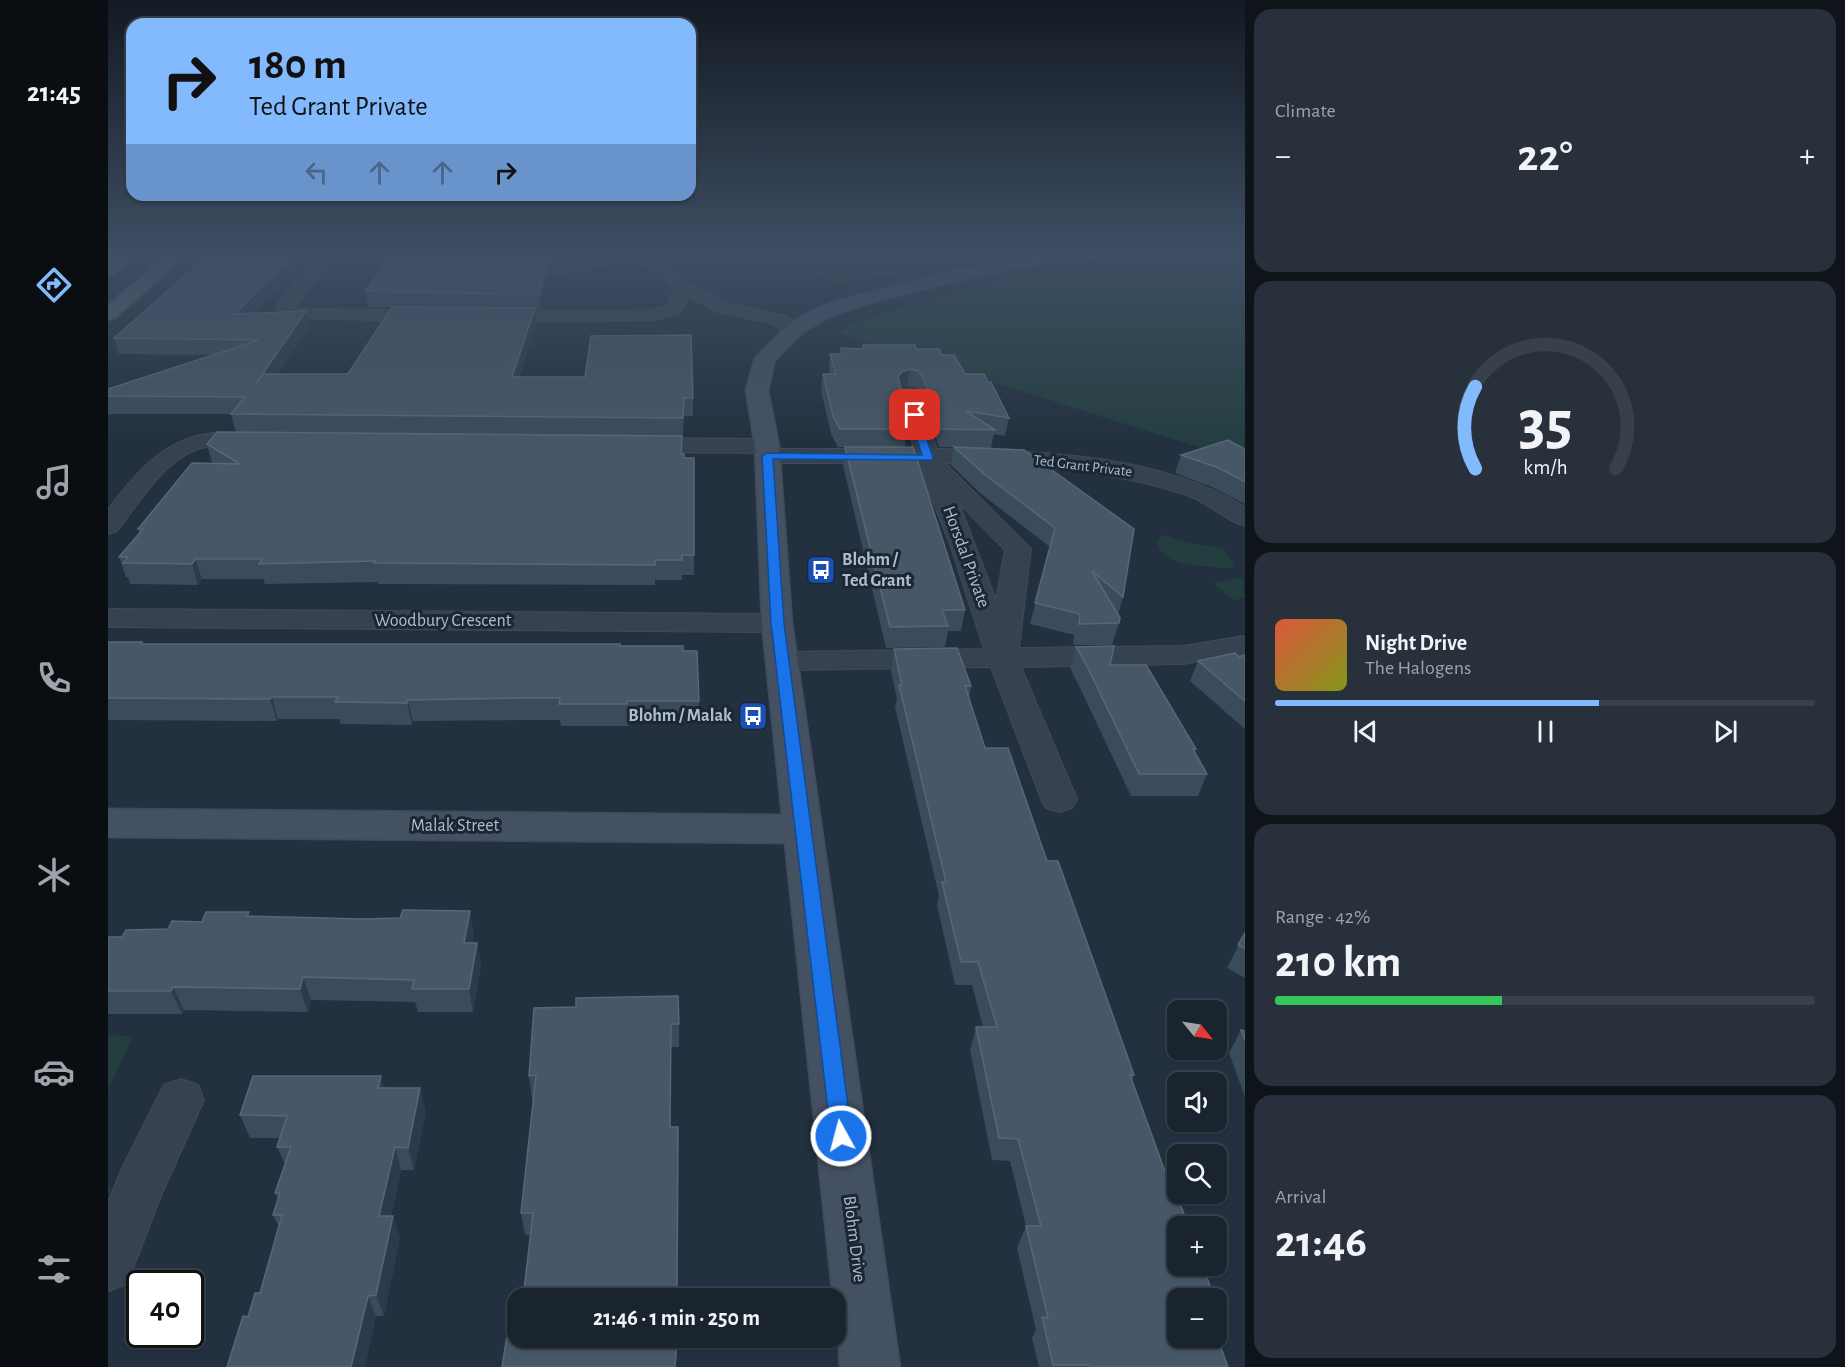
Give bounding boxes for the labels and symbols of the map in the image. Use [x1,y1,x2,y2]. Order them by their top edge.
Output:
pin [889,389,940,440]
street label: Ted Grant Private [1033,453,1133,480]
street label: Horsdal Private [939,504,993,610]
place label: Blohm / Ted Grant [842,551,911,590]
bus stop icon: Blohm / Ted Grant [805,554,837,586]
street label: Woodbury Crescent [374,612,512,630]
bus stop icon: Blohm / Malak [737,700,769,732]
place label: Blohm / Malak [628,707,732,725]
street label: Malak Street [411,817,500,835]
north arrow [1167,1000,1227,1060]
position arrow [809,1104,873,1168]
street label: Blohm Drive [840,1195,868,1283]
speed limit sign: 40 [126,1270,204,1348]

